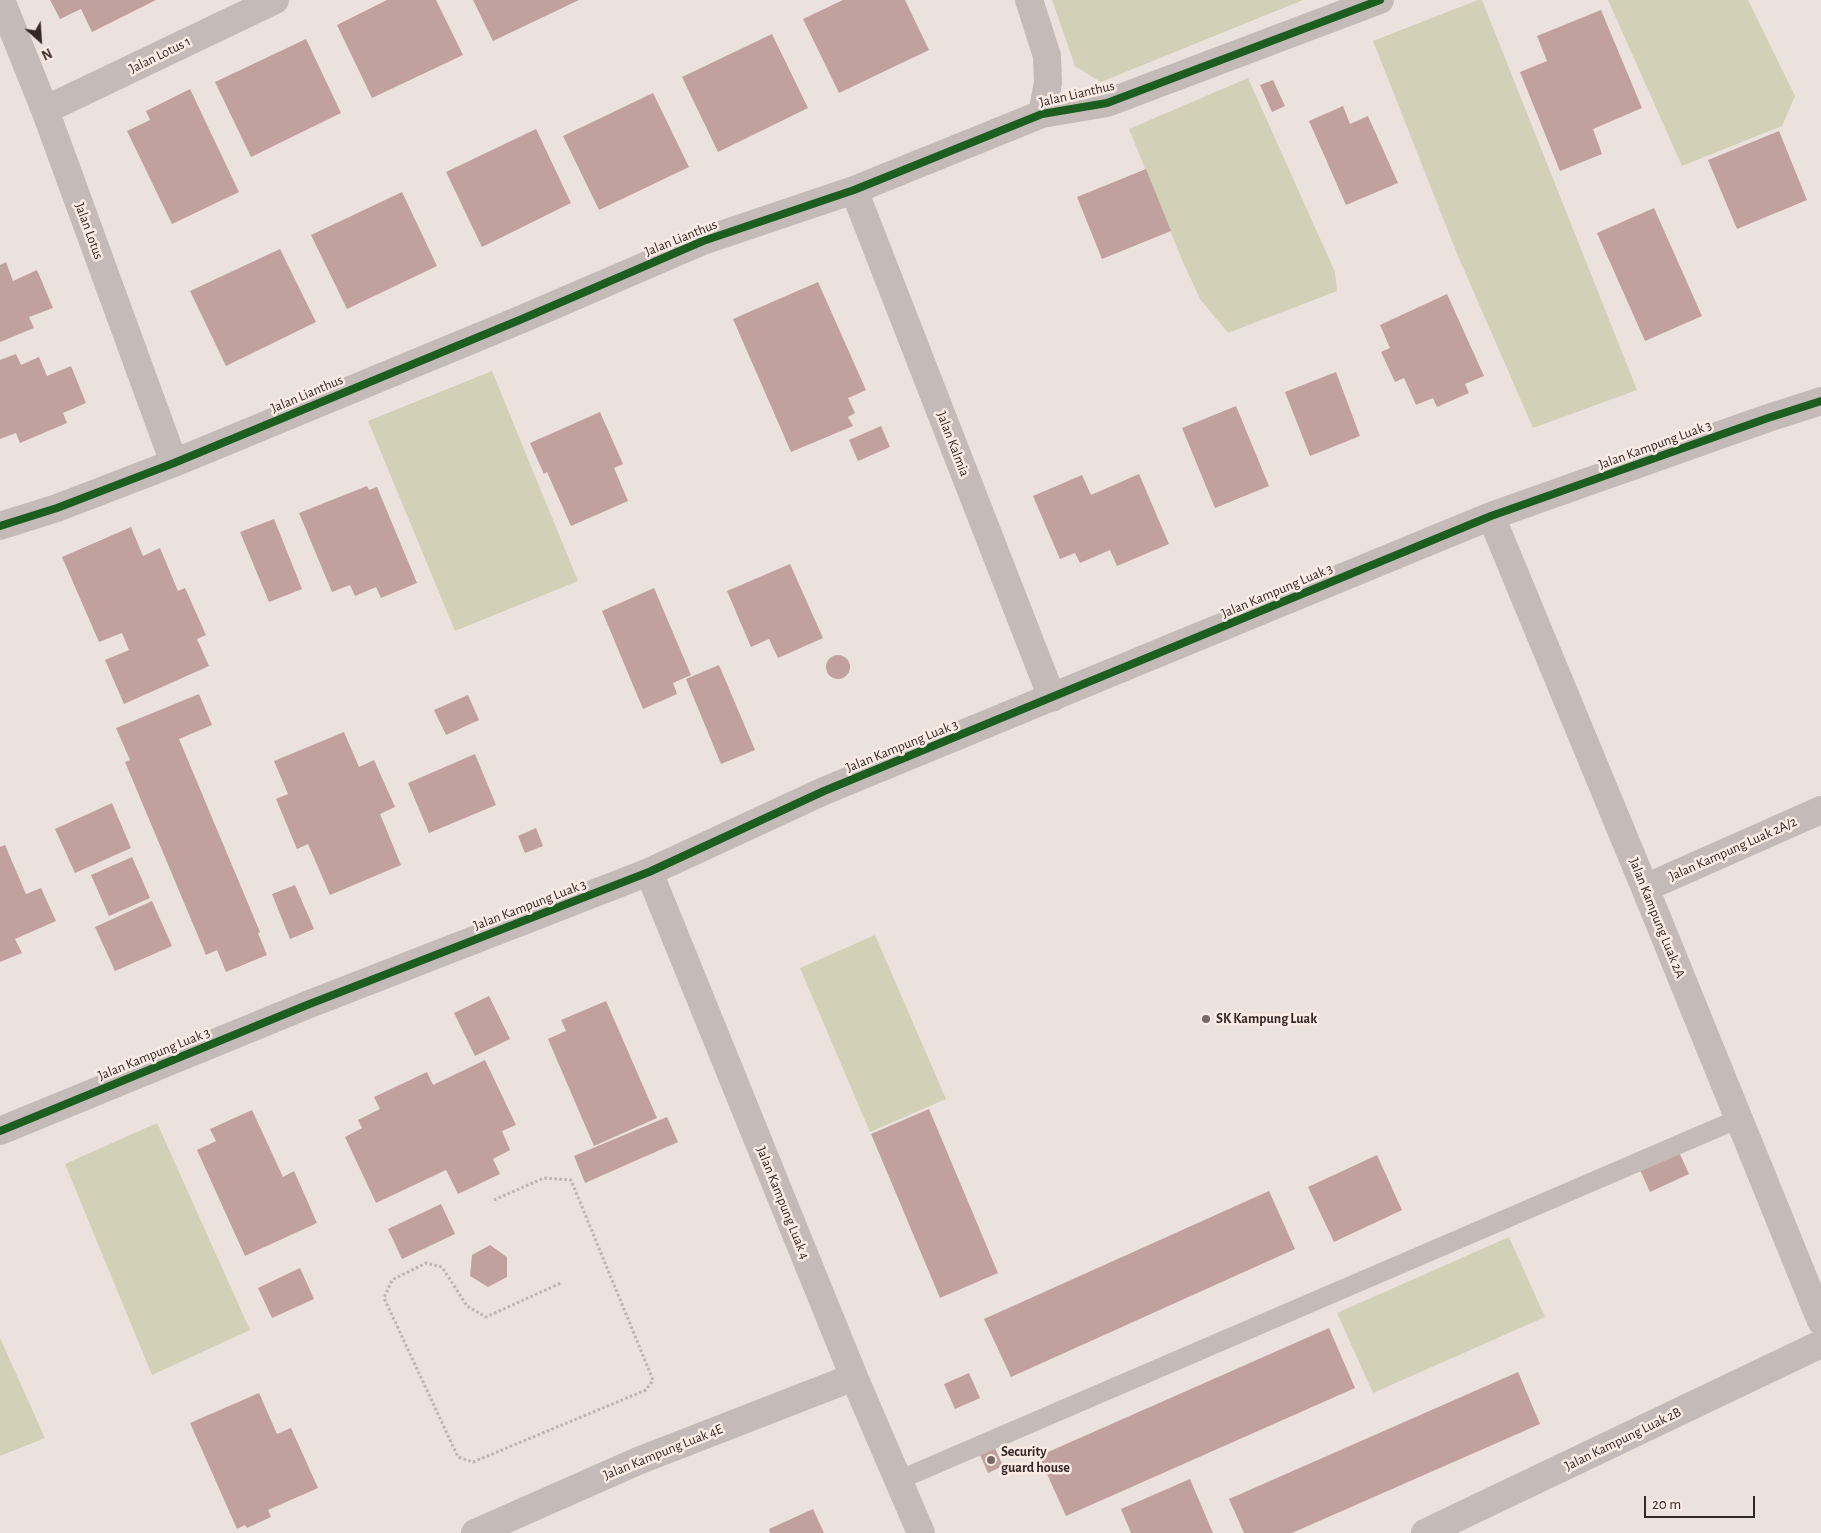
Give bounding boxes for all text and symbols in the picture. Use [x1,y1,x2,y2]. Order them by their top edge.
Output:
north arrow [15,15,65,65]
street label: Jalan Lotus 1 [127,33,193,77]
text: N [39,45,54,62]
street label: Jalan Lianthus [1038,77,1116,111]
street label: Jalan Lotus [71,200,107,262]
street label: Jalan Lianthus [642,216,720,260]
street label: Jalan Lianthus [268,371,346,417]
street label: Jalan Kalmia [933,409,973,479]
street label: Jalan Kampung Luak 3 [1596,417,1714,473]
street label: Jalan Kampung Luak 3 [1219,560,1335,622]
street label: Jalan Kampung Luak 3 [844,716,960,776]
street label: Jalan Kampung Luak 2A/2 [1666,813,1800,885]
street label: Jalan Kampung Luak 2A [1625,856,1689,980]
street label: Jalan Kampung Luak 3 [471,876,589,934]
place label: SK Kampung Luak [1216,1011,1317,1027]
marker: SK Kampung Luak [1200,1013,1212,1025]
street label: Jalan Kampung Luak 3 [96,1024,212,1084]
street label: Jalan Kampung Luak 4 [753,1144,813,1262]
street label: Jalan Kampung Luak 2B [1562,1404,1684,1474]
street label: Jalan Kampung Luak 4E [601,1420,725,1484]
place label: Security guard house [1001,1444,1070,1476]
marker: Security guard house [985,1454,997,1466]
scale bar [1646,1486,1757,1518]
text: 20 m [1652,1497,1681,1512]

